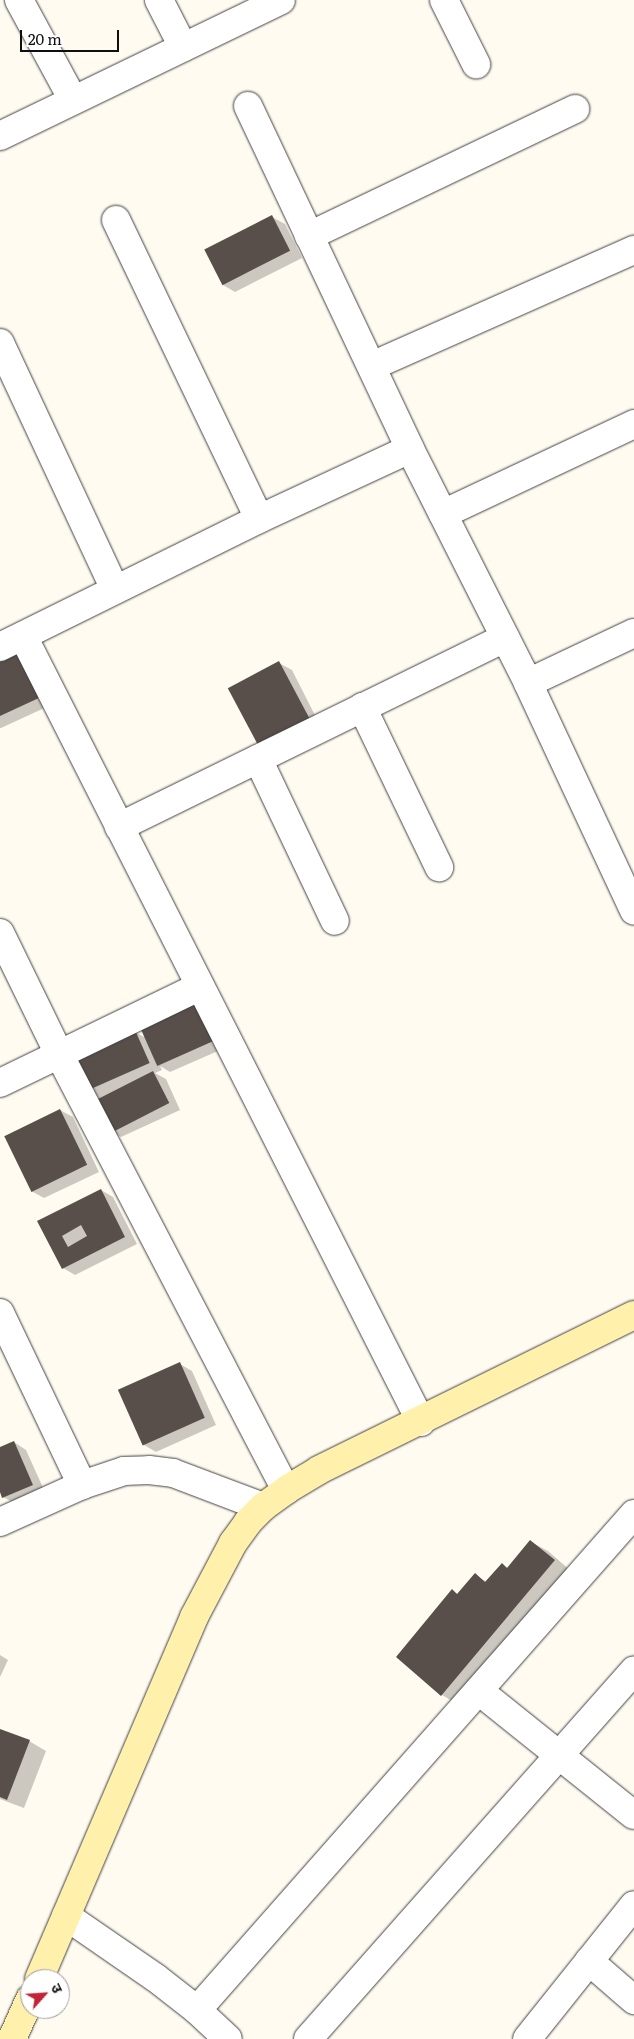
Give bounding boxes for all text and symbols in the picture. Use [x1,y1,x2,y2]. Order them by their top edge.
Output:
scale bar [22,20,121,52]
text: 20 m [28,27,62,50]
north arrow [20,1969,70,2019]
text: उ [47,1980,68,1996]

